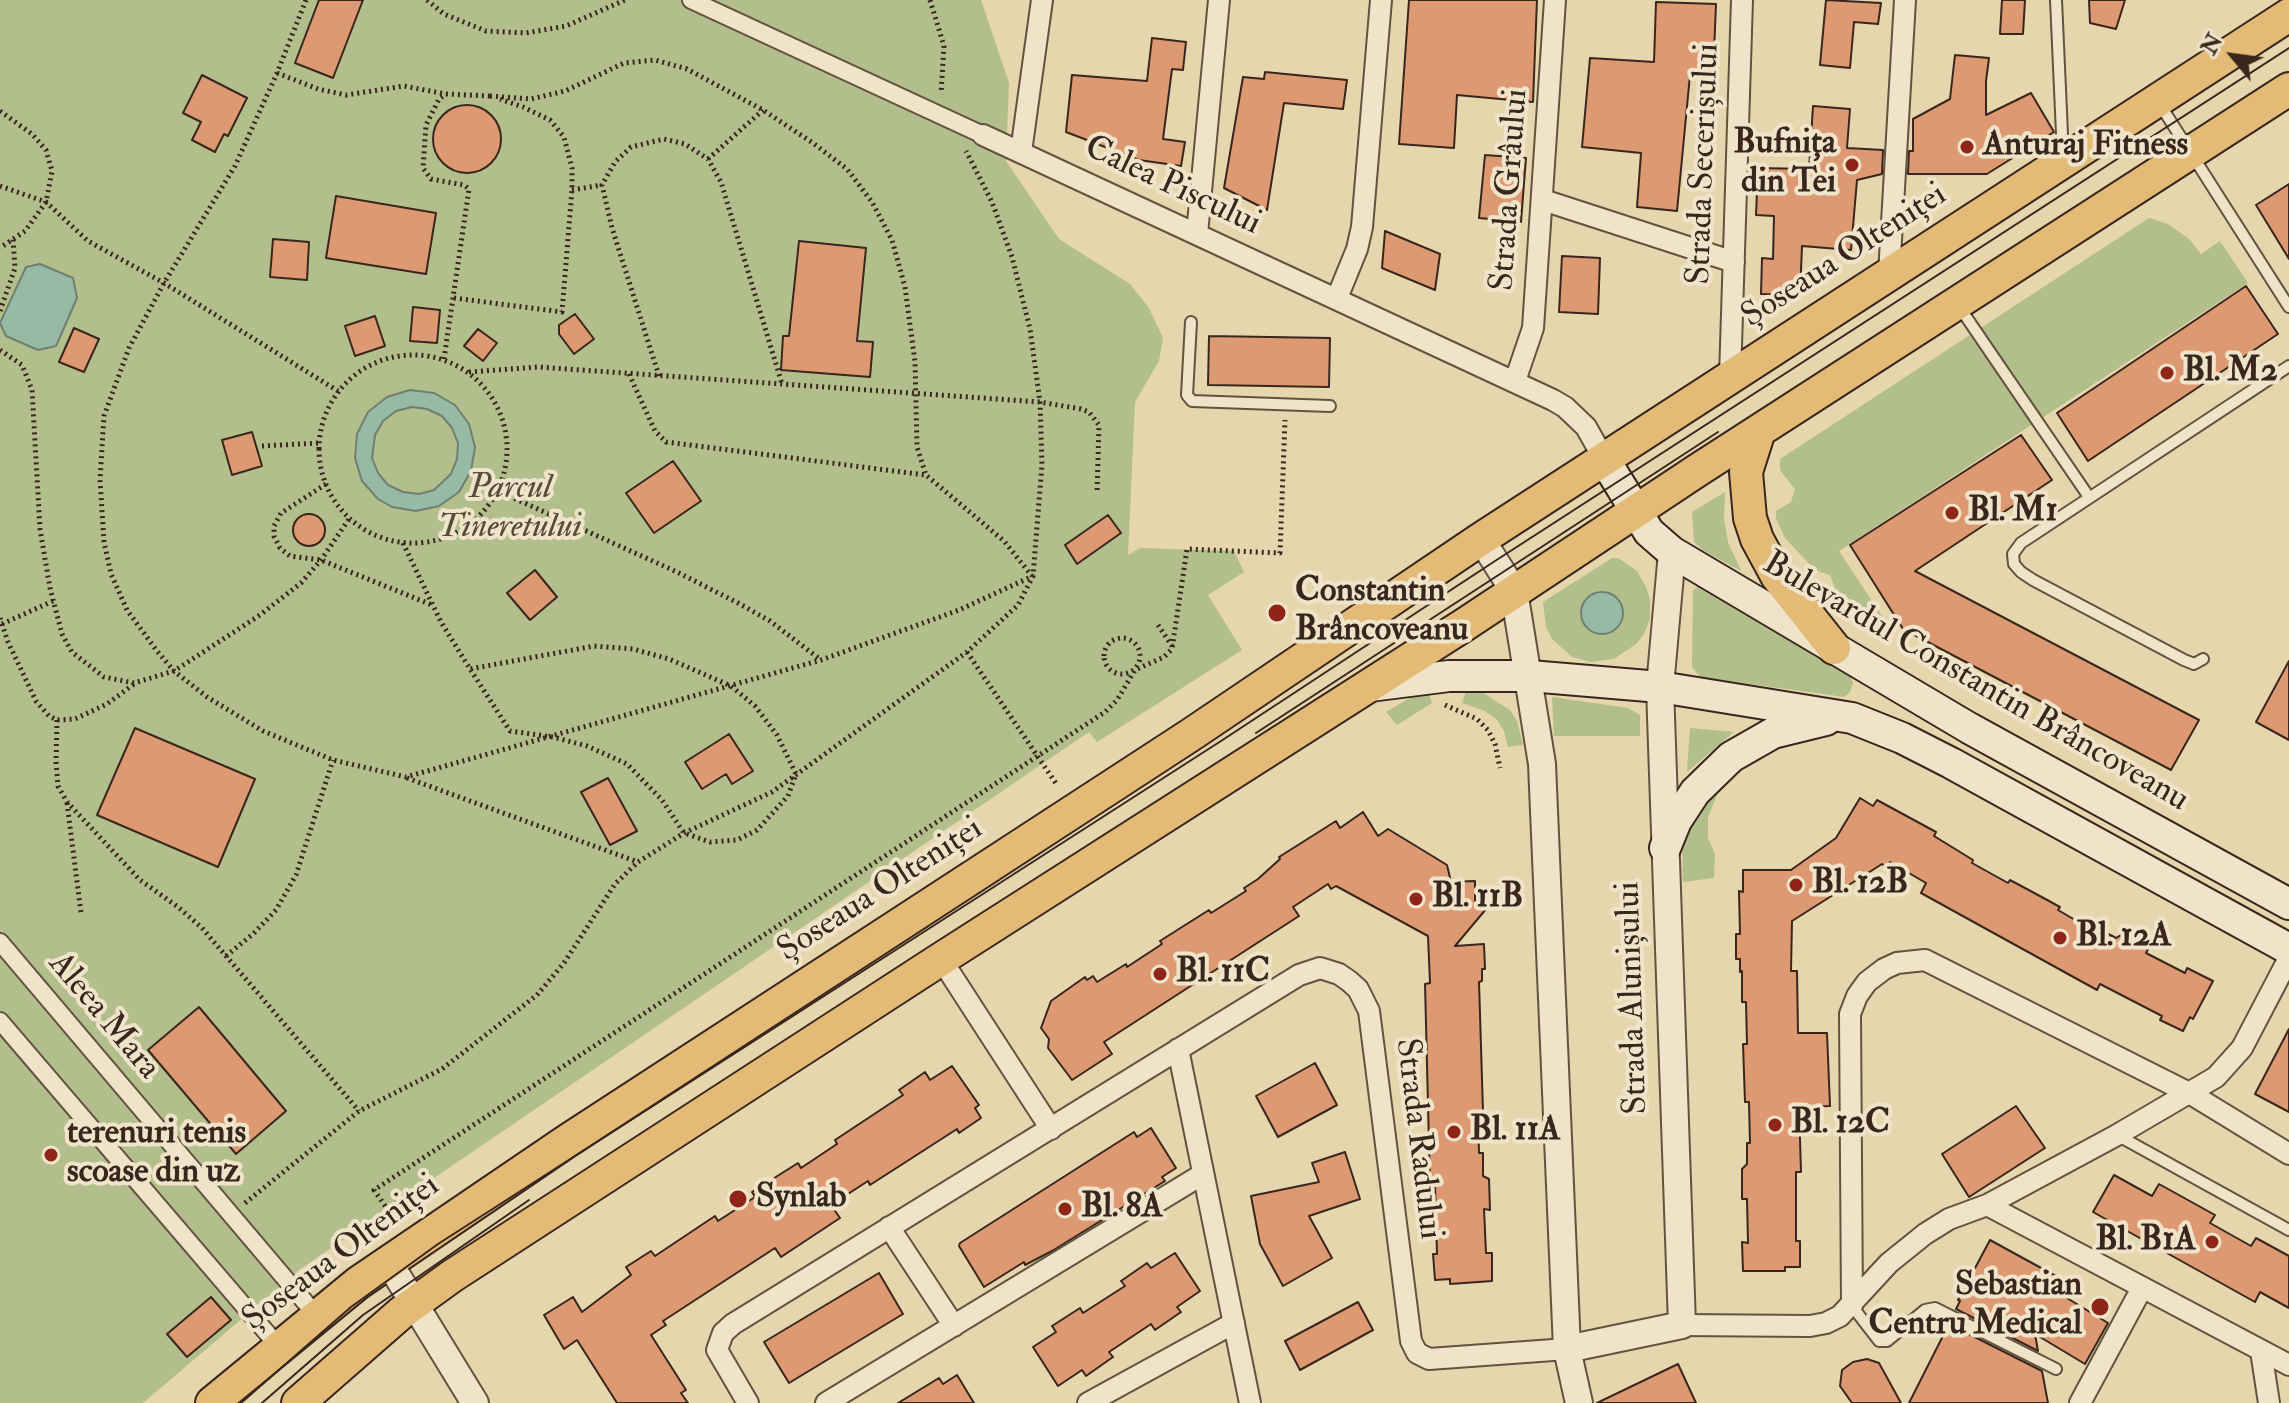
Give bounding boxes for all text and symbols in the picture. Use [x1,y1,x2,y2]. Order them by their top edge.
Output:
north arrow [2193,16,2273,96]
text: N [2195,29,2229,60]
street label: Strada Secerișului [1680,43,1730,285]
street label: Strada Grâului [1484,88,1538,292]
place label: Bufnița din Tei [1734,125,1836,204]
place label: Anturaj Fitness [1983,127,2188,167]
street label: Calea Piscului [1077,128,1267,246]
marker: Anturaj Fitness [1958,138,1976,156]
marker: Bufnița din Tei [1843,156,1861,174]
street label: Șoseaua Olteniței [1735,176,1955,338]
place label: Bl. M2 [2183,353,2278,393]
marker: Bl. M2 [2158,364,2176,382]
park label: Parcul Tineretului [438,470,582,550]
place label: Bl. M1 [1968,493,2058,533]
marker: Bl. M1 [1943,504,1961,522]
street label: Bulevardul Constantin Brâncoveanu [1755,544,2195,822]
place label: Constantin Brâncoveanu [1295,573,1468,652]
marker: Constantin Brâncoveanu [1266,602,1288,624]
street label: Șoseaua Olteniței [771,810,991,972]
place label: Bl. 12B [1812,865,1908,905]
marker: Bl. 12B [1787,876,1805,894]
place label: Bl. 11B [1432,879,1523,919]
street label: Strada Alunișului [1610,881,1658,1115]
marker: Bl. 11B [1407,890,1425,908]
place label: Bl. 12A [2076,918,2172,958]
marker: Bl. 12A [2051,929,2069,947]
street label: Aleea Mara [38,945,168,1089]
place label: Bl. 11C [1176,954,1270,994]
marker: Bl. 11C [1151,965,1169,983]
street label: Strada Radului [1384,1036,1450,1242]
place label: Bl. 12C [1791,1105,1890,1145]
place label: Bl. 11A [1470,1112,1560,1152]
place label: terenuri tenis scoase din uz [67,1115,246,1194]
marker: Bl. 12C [1766,1116,1784,1134]
marker: Bl. 11A [1445,1123,1463,1141]
marker: terenuri tenis scoase din uz [42,1146,60,1164]
street label: Șoseaua Olteniței [236,1167,448,1341]
place label: Synlab [756,1179,847,1219]
marker: Synlab [727,1188,749,1210]
place label: Bl. 8A [1081,1189,1163,1229]
marker: Bl. 8A [1056,1200,1074,1218]
place label: Bl. B1A [2095,1222,2196,1262]
marker: Bl. B1A [2203,1233,2221,1251]
place label: Sebastian Centru Medical [1869,1267,2082,1346]
marker: Sebastian Centru Medical [2089,1296,2111,1318]

